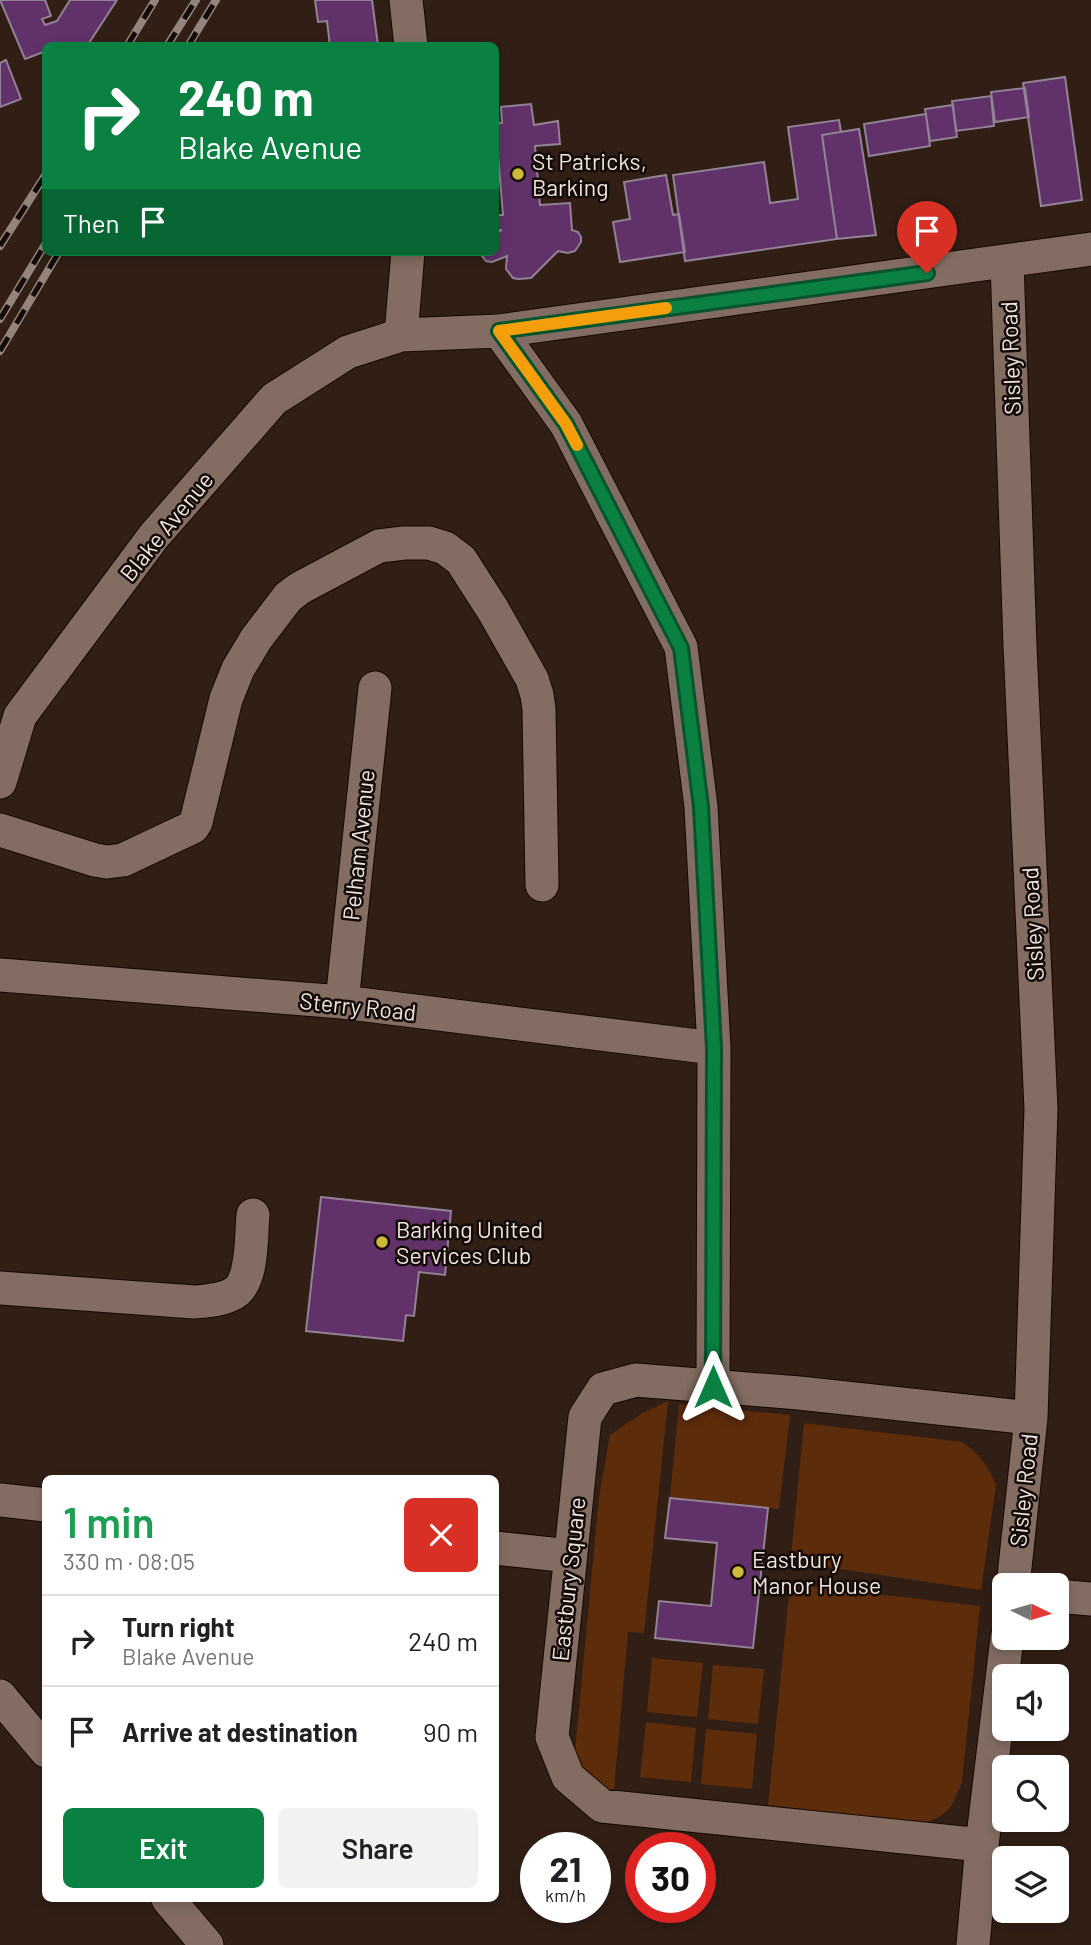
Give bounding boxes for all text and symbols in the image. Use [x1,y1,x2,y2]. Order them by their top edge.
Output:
text: 240 m [178,67,314,126]
icon: right [63,70,154,161]
text: Blake Avenue [178,127,362,165]
place label: St Patricks, Barking [532,147,647,201]
marker: St Patricks, Barking [510,166,526,182]
pin [897,201,957,273]
icon: arrive [134,203,172,241]
text: Then [63,207,120,238]
icon: arrive [908,212,946,250]
street label: Sisley Road [994,301,1026,415]
street label: Blake Avenue [113,466,219,586]
street label: Pelham Avenue [336,768,380,922]
street label: Sisley Road [1015,867,1049,981]
street label: Sterry Road [298,986,418,1026]
place label: Barking United Services Club [396,1215,543,1269]
marker: Barking United Services Club [374,1234,390,1250]
position arrow [676,1350,750,1424]
street label: Sisley Road [1003,1432,1043,1548]
text: 1 min [63,1496,155,1546]
street label: Eastbury Square [545,1496,591,1662]
button: close [404,1498,478,1572]
place label: Eastbury Manor House [752,1545,881,1599]
text: 330 m · 08:05 [63,1547,195,1575]
marker: Eastbury Manor House [730,1564,746,1580]
north arrow [992,1573,1069,1650]
map controls [992,1573,1069,1923]
text: Turn right [122,1611,235,1642]
icon: right [63,1622,101,1660]
text: 240 m [408,1625,478,1656]
text: Blake Avenue [122,1642,255,1670]
button: sound [992,1664,1069,1741]
icon: arrive [63,1713,101,1751]
text: Arrive at destination [122,1716,358,1747]
text: 90 m [423,1716,478,1747]
button: search [992,1755,1069,1832]
button: Exit [63,1808,264,1888]
button: Share [278,1808,478,1888]
speed limit sign: 30 [625,1832,716,1923]
button: layers [992,1846,1069,1923]
text: 21 [550,1847,581,1889]
text: km/h [545,1884,586,1906]

